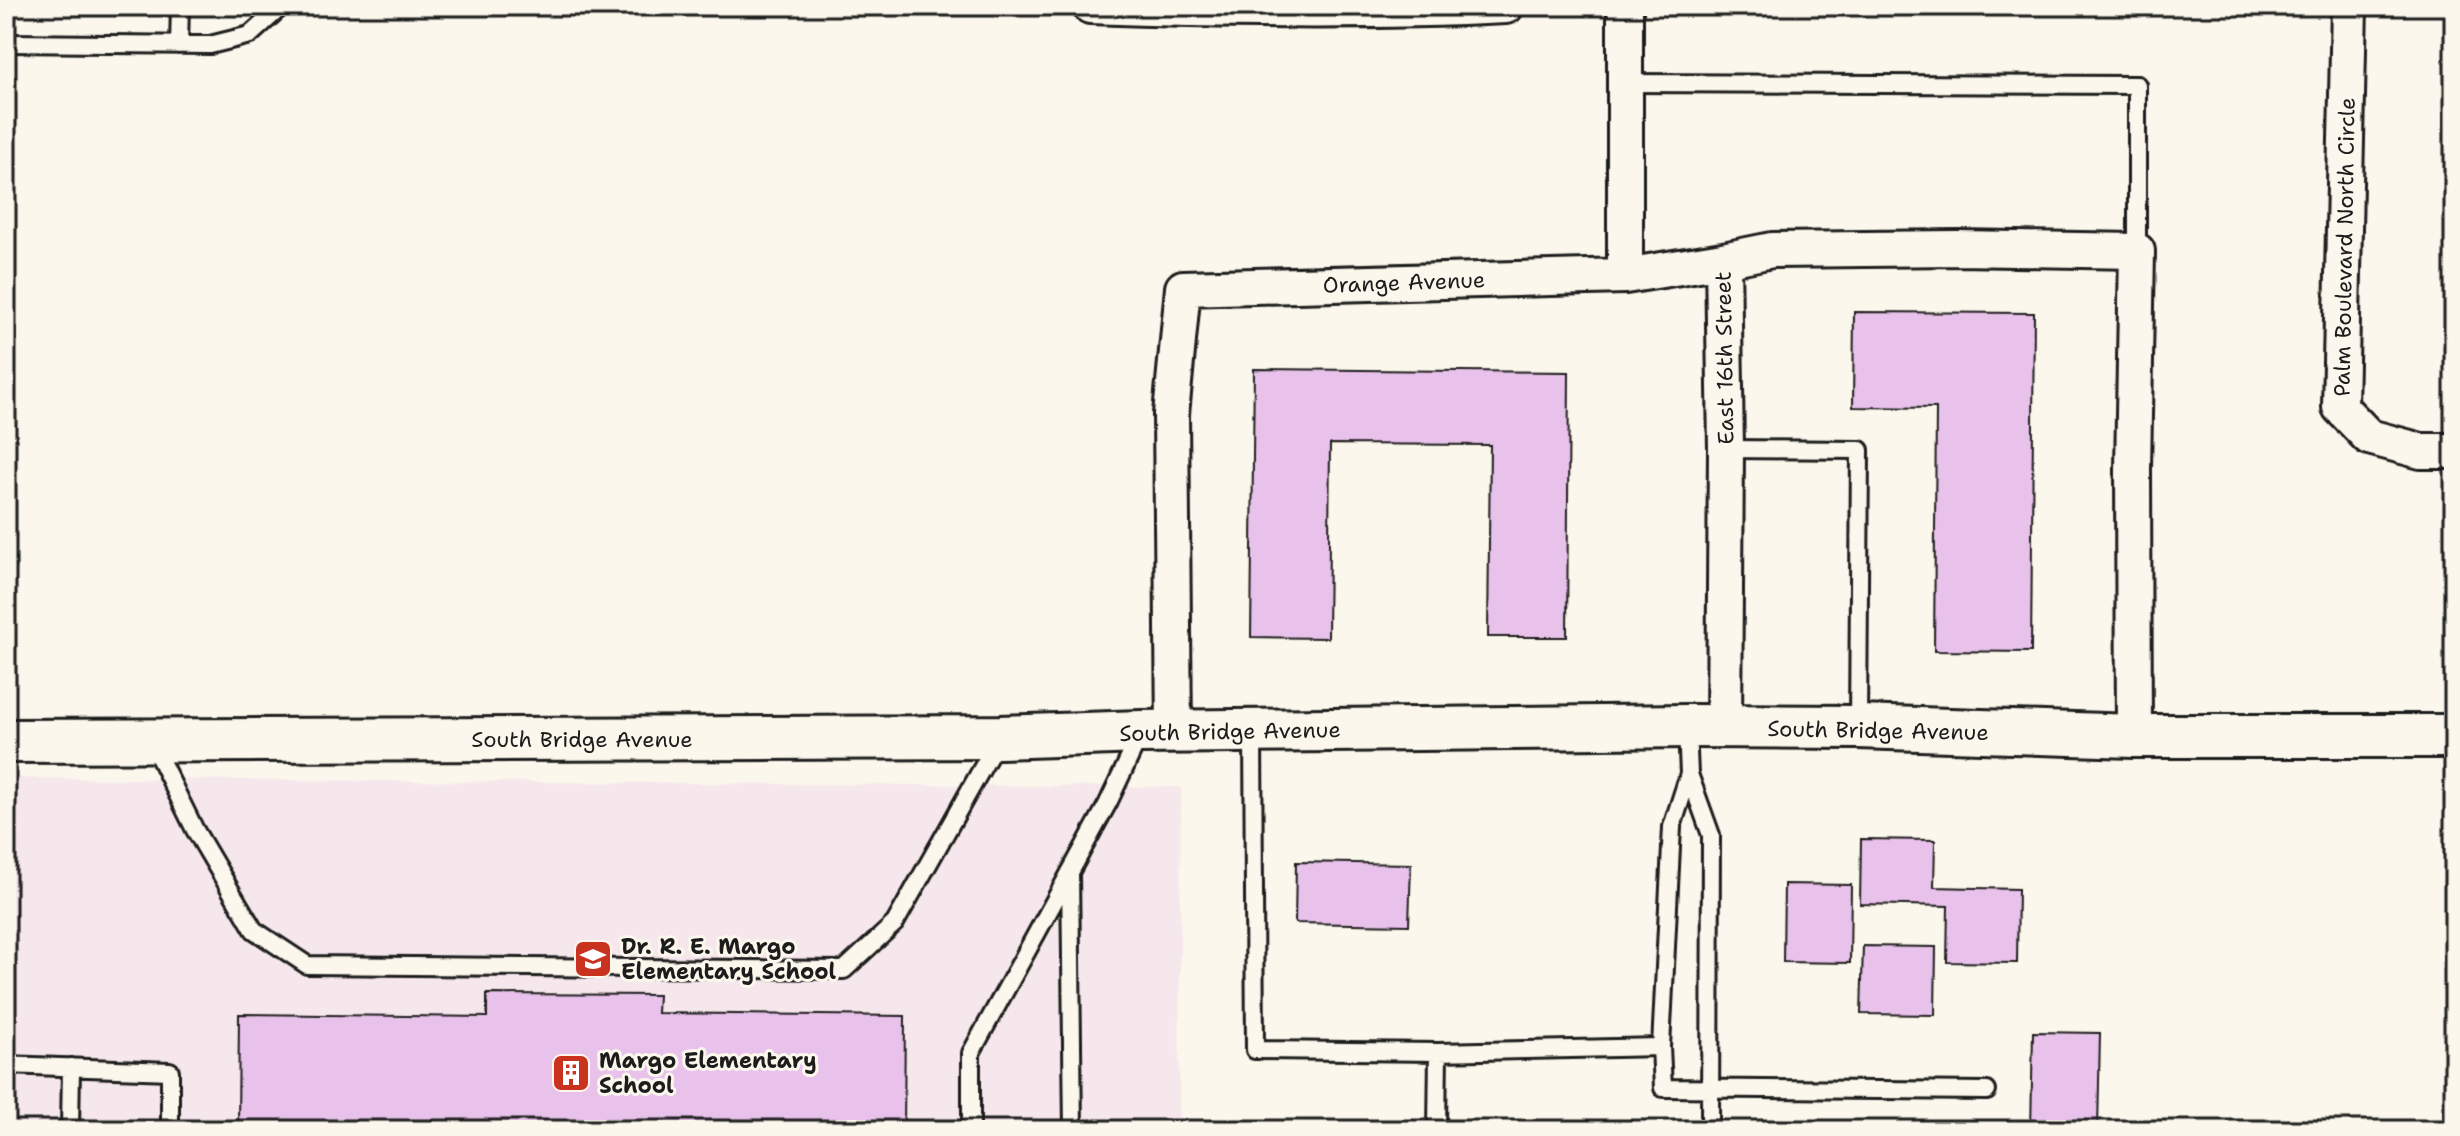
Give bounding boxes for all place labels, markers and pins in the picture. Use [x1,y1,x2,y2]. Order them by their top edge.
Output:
place label: Dr. R. E. Margo Elementary School [621,932,837,986]
school or university icon: Dr. R. E. Margo Elementary School [572,938,614,980]
place label: Margo Elementary School [599,1046,817,1100]
building icon: Margo Elementary School [550,1052,592,1094]

